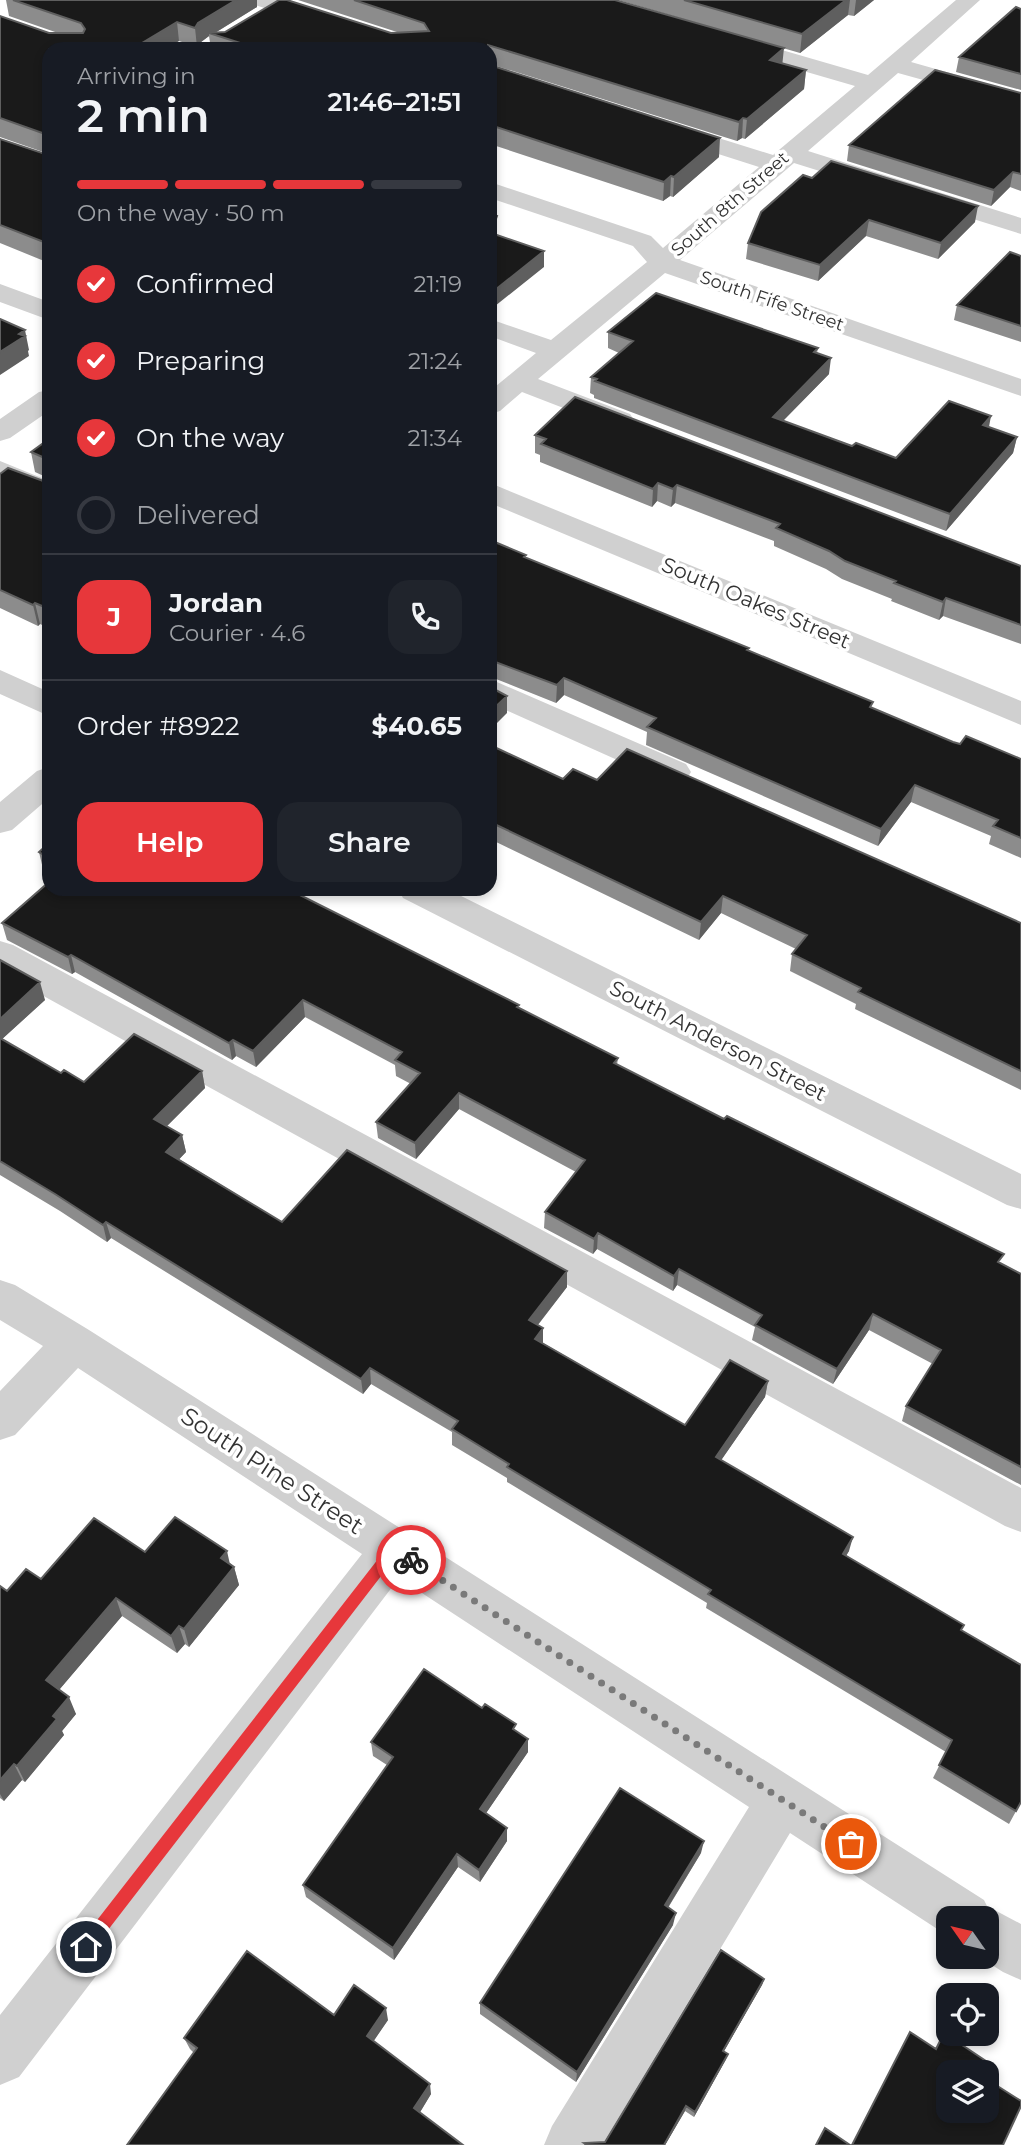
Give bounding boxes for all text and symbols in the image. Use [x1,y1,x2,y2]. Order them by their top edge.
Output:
text: Arriving in [77,62,196,90]
text: 21:46–21:51 [327,86,462,118]
text: 2 min [77,87,210,144]
street label: South 8th Street [667,147,793,261]
text: On the way · 50 m [77,199,285,227]
icon: check [77,265,115,303]
street label: South Fife Street [697,266,847,336]
text: Confirmed [136,268,275,300]
text: 21:19 [413,270,462,298]
icon: check [77,342,115,380]
text: Preparing [136,345,265,377]
text: 21:24 [408,347,462,375]
icon: check [77,419,115,457]
text: On the way [136,422,284,454]
text: 21:34 [408,424,462,452]
text: Delivered [136,499,260,531]
street label: South Oakes Street [658,551,854,654]
button: phone [388,580,462,654]
text: Jordan [169,587,263,619]
text: J [107,601,121,633]
text: Courier · 4.6 [169,619,305,647]
text: Order #8922 [77,710,240,742]
text: $40.65 [371,710,462,742]
button: Help [77,802,263,882]
button: Share [277,802,462,882]
street label: South Anderson Street [606,975,831,1106]
street label: South Pine Street [176,1401,369,1540]
courier [376,1525,446,1595]
icon: bike [392,1541,430,1579]
pin [821,1814,881,1874]
icon: bag [832,1825,870,1863]
north arrow [936,1906,999,1969]
map controls [936,1906,999,2123]
pin [56,1917,116,1977]
icon: home [67,1928,105,1966]
button: locate [936,1983,999,2046]
button: layers [936,2060,999,2123]

